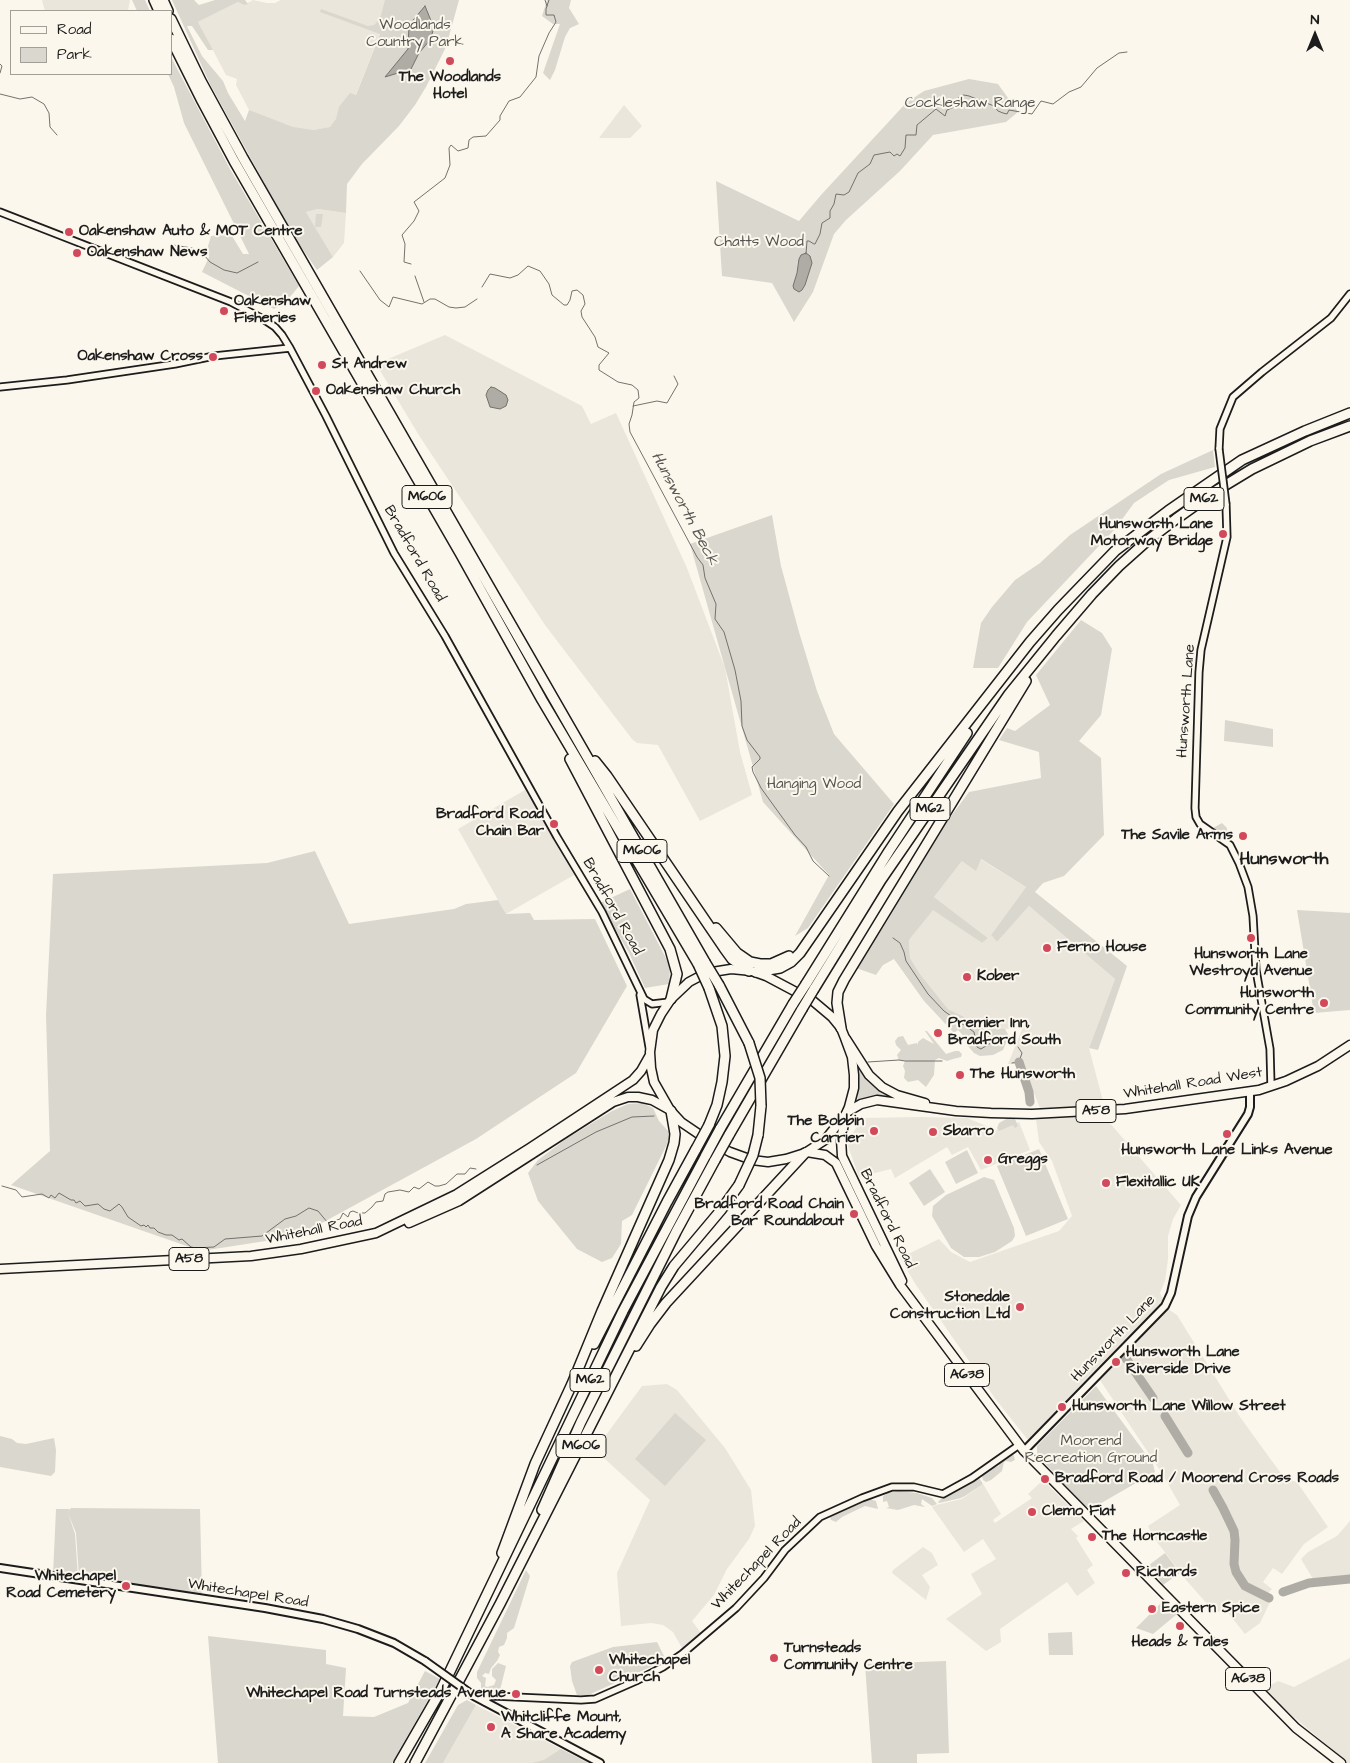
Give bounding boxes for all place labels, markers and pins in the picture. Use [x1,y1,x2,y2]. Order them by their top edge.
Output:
marker: The Woodlands Hotel [444,55,456,67]
place label: The Woodlands Hotel [399,69,501,104]
place label: Oakenshaw Auto & MOT Centre [79,223,303,241]
marker: Oakenshaw Auto & MOT Centre [63,226,75,238]
place label: Oakenshaw News [87,244,207,262]
marker: Oakenshaw News [71,247,83,259]
place label: Oakenshaw Fisheries [234,293,311,328]
marker: Oakenshaw Fisheries [218,305,230,317]
place label: Oakenshaw Cross [77,348,203,366]
marker: Oakenshaw Cross [207,351,219,363]
place label: St Andrew [332,356,407,374]
marker: St Andrew [316,359,328,371]
place label: Oakenshaw Church [326,382,460,400]
marker: Oakenshaw Church [310,385,322,397]
place label: Hunsworth Lane Motorway Bridge [1091,516,1213,551]
marker: Hunsworth Lane Motorway Bridge [1217,528,1229,540]
place label: Bradford Road Chain Bar [436,806,544,841]
marker: Bradford Road Chain Bar [548,818,560,830]
place label: The Savile Arms [1121,827,1233,845]
marker: The Savile Arms [1237,830,1249,842]
marker: Hunsworth Lane Westroyd Avenue [1245,932,1257,944]
place label: Ferno House [1057,939,1147,957]
marker: Ferno House [1041,942,1053,954]
place label: Hunsworth Lane Westroyd Avenue [1189,946,1313,981]
place label: Kober [977,968,1019,986]
marker: Kober [961,971,973,983]
place label: Hunsworth Community Centre [1185,985,1314,1020]
marker: Hunsworth Community Centre [1318,997,1330,1009]
place label: Premier Inn, Bradford South [948,1015,1061,1050]
marker: Premier Inn, Bradford South [932,1027,944,1039]
place label: The Hunsworth [970,1066,1075,1084]
marker: The Hunsworth [954,1069,966,1081]
place label: The Bobbin Carrier [787,1113,864,1148]
place label: Sbarro [943,1123,994,1141]
marker: The Bobbin Carrier [868,1125,880,1137]
marker: Sbarro [927,1126,939,1138]
marker: Hunsworth Lane Links Avenue [1221,1128,1233,1140]
place label: Hunsworth Lane Links Avenue [1121,1142,1333,1160]
place label: Greggs [998,1151,1048,1169]
marker: Greggs [982,1154,994,1166]
place label: Flexitallic UK [1116,1174,1200,1192]
marker: Flexitallic UK [1100,1177,1112,1189]
place label: Bradford Road Chain Bar Roundabout [695,1196,844,1231]
marker: Bradford Road Chain Bar Roundabout [848,1208,860,1220]
place label: Stonedale Construction Ltd [890,1289,1010,1324]
marker: Stonedale Construction Ltd [1014,1301,1026,1313]
place label: Hunsworth Lane Riverside Drive [1126,1344,1240,1379]
marker: Hunsworth Lane Riverside Drive [1110,1356,1122,1368]
place label: Hunsworth Lane Willow Street [1072,1398,1286,1416]
marker: Hunsworth Lane Willow Street [1056,1401,1068,1413]
place label: Bradford Road / Moorend Cross Roads [1055,1470,1339,1488]
marker: Bradford Road / Moorend Cross Roads [1039,1473,1051,1485]
place label: Clemo Fiat [1042,1503,1116,1521]
marker: Clemo Fiat [1026,1506,1038,1518]
place label: The Horncastle [1102,1528,1207,1546]
marker: The Horncastle [1086,1531,1098,1543]
place label: Richards [1136,1564,1197,1582]
marker: Richards [1120,1567,1132,1579]
place label: Whitechapel Road Cemetery [6,1568,116,1603]
marker: Whitechapel Road Cemetery [120,1580,132,1592]
place label: Eastern Spice [1162,1600,1260,1618]
marker: Eastern Spice [1146,1603,1158,1615]
marker: Heads & Tales [1174,1620,1186,1632]
place label: Heads & Tales [1131,1634,1229,1652]
place label: Turnsteads Community Centre [784,1640,913,1675]
place label: Whitechapel Church [609,1652,690,1687]
marker: Turnsteads Community Centre [768,1652,780,1664]
marker: Whitechapel Church [593,1664,605,1676]
place label: Whitechapel Road Turnsteads Avenue [246,1685,506,1703]
marker: Whitechapel Road Turnsteads Avenue [510,1688,522,1700]
place label: Whitcliffe Mount, A Share Academy [501,1709,626,1744]
marker: Whitcliffe Mount, A Share Academy [485,1721,497,1733]

